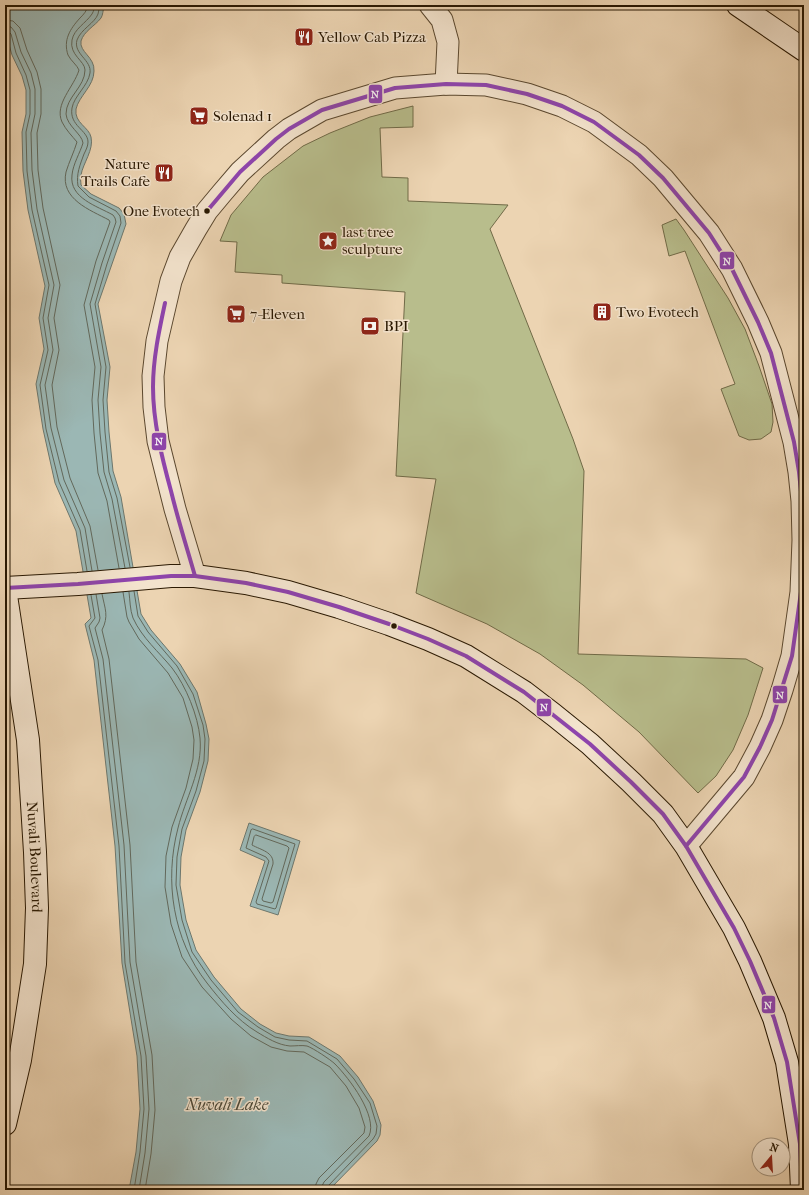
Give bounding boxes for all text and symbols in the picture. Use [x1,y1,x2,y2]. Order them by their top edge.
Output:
restaurant icon: Yellow Cab Pizza [293,26,315,48]
place label: Yellow Cab Pizza [317,28,427,46]
line badge: N [368,84,383,104]
text: N [371,88,380,101]
supermarket icon: Solenad 1 [188,105,210,127]
place label: Solenad 1 [213,107,272,125]
place label: Nature Trails Cafe [81,155,151,190]
restaurant icon: Nature Trails Cafe [153,162,175,184]
place label: One Evotech [123,203,200,220]
marker: One Evotech [202,206,212,216]
place label: last tree sculpture [341,223,403,258]
place icon: last tree sculpture [317,230,339,252]
line badge: N [719,251,735,270]
text: N [723,255,732,268]
building icon: Two Evotech [591,301,613,323]
supermarket icon: 7-Eleven [225,303,247,325]
place label: Two Evotech [616,303,699,321]
place label: 7-Eleven [250,305,305,323]
bank icon: BPI [359,315,381,337]
place label: BPI [384,317,409,335]
line badge: N [151,432,167,451]
text: N [155,435,164,448]
unlabelled marker [389,621,399,631]
line badge: N [772,685,788,704]
text: N [776,689,785,702]
line badge: N [536,698,552,717]
text: N [540,701,549,714]
street label: Nuvali Boulevard [23,801,46,914]
line badge: N [761,995,776,1014]
text: N [764,999,773,1012]
water label: Nuvali Lake [185,1095,269,1114]
north arrow [751,1137,791,1177]
text: N [768,1140,781,1156]

